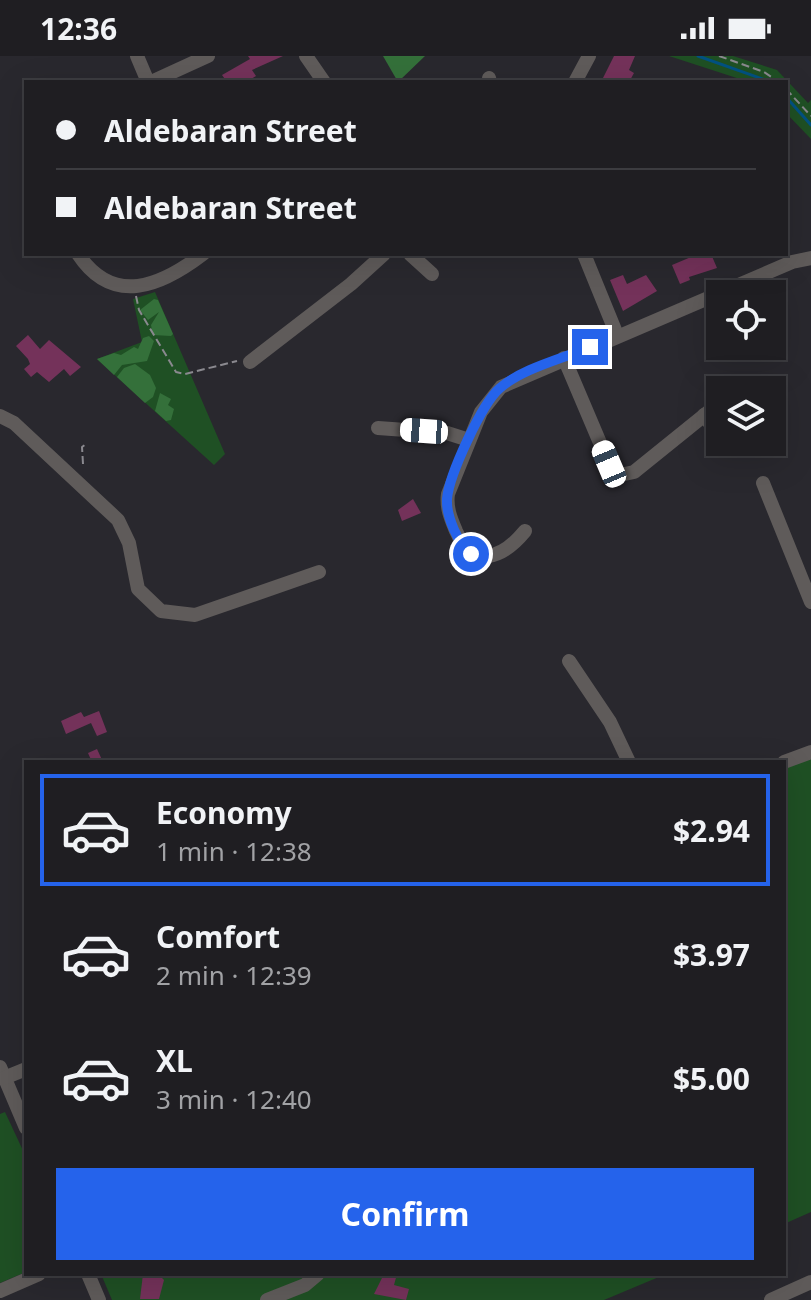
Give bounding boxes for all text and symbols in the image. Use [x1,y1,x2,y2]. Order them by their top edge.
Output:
text: 12:36 [40,8,117,49]
text: Aldebaran Street [104,110,357,151]
text: Aldebaran Street [104,187,357,228]
map controls [706,280,786,456]
button: locate [706,280,786,360]
route end [572,329,608,365]
button: layers [706,376,786,456]
car [399,417,449,445]
car [589,437,629,491]
route start [453,536,489,572]
text: Economy [156,792,292,833]
icon: car [60,794,132,866]
text: $2.94 [673,810,750,851]
text: 1 min · 12:38 [156,833,312,869]
text: Comfort [156,916,280,957]
icon: car [60,918,132,990]
text: $3.97 [673,934,750,975]
text: 2 min · 12:39 [156,957,312,993]
text: XL [156,1040,193,1081]
icon: car [60,1042,132,1114]
text: $5.00 [673,1058,750,1099]
text: 3 min · 12:40 [156,1081,312,1117]
button: Confirm [56,1168,754,1260]

